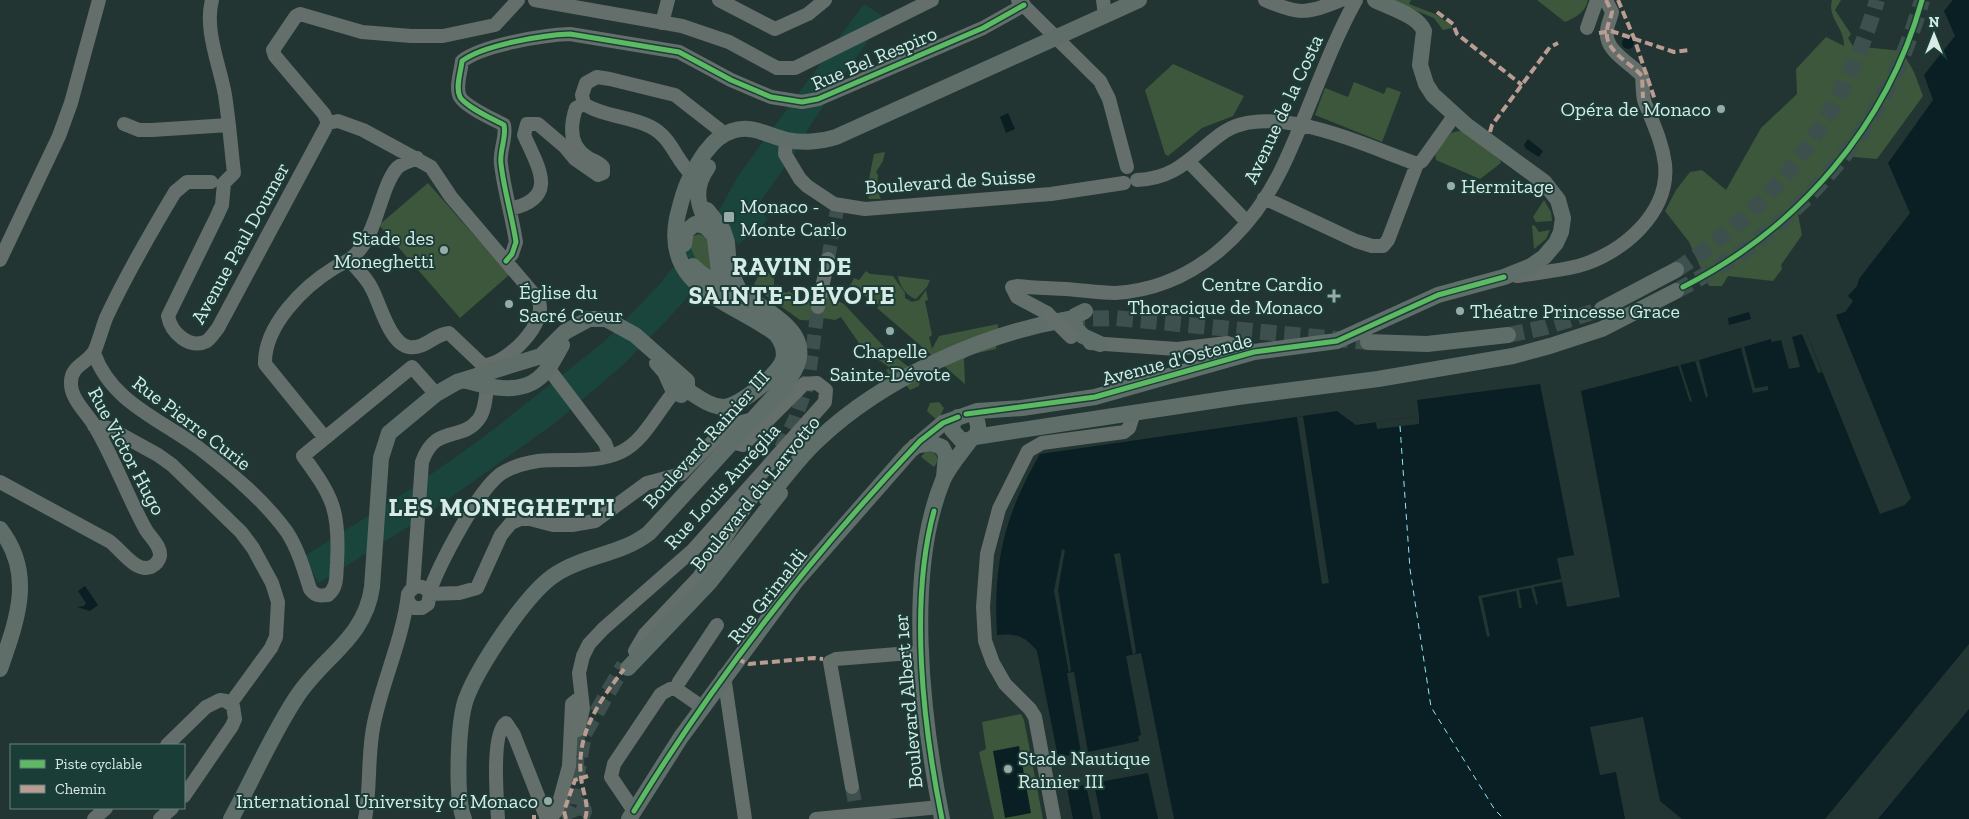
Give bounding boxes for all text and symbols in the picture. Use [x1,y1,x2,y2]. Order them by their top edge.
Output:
north arrow [1909,10,1959,60]
text: N [1929,14,1940,31]
street label: Rue Bel Respiro [807,21,941,95]
street label: Avenue de la Costa [1238,31,1328,187]
place label: Opéra de Monaco [1560,97,1711,121]
marker: Opéra de Monaco [1715,103,1727,115]
street label: Avenue Paul Doumer [186,158,294,328]
street label: Boulevard de Suisse [864,163,1036,199]
place label: Hermitage [1461,174,1554,198]
marker: Hermitage [1445,180,1457,192]
place label: Monaco - Monte Carlo [740,194,847,241]
marker: Monaco - Monte Carlo [722,210,736,224]
place label: Stade des Moneghetti [334,226,434,273]
marker: Stade des Moneghetti [438,244,450,256]
district label: RAVIN DE SAINTE-DÉVOTE [688,251,896,310]
place label: Centre Cardio Thoracique de Monaco [1127,272,1323,319]
place label: Église du Sacré Coeur [519,280,623,327]
marker: Centre Cardio Thoracique de Monaco [1327,289,1341,303]
marker: Église du Sacré Coeur [503,298,515,310]
place label: Théatre Princesse Grace [1470,299,1680,323]
marker: Théatre Princesse Grace [1454,305,1466,317]
marker: Chapelle Sainte-Dévote [884,325,896,337]
street label: Avenue d'Ostende [1099,327,1255,391]
place label: Chapelle Sainte-Dévote [830,339,950,386]
street label: Boulevard Rainier III [638,365,774,513]
street label: Rue Pierre Curie [128,371,256,475]
street label: Rue Victor Hugo [83,383,171,519]
street label: Boulevard du Larvotto [685,411,825,575]
street label: Rue Louis Auréglia [659,418,785,554]
district label: LES MONEGHETTI [388,492,616,522]
street label: Rue Grimaldi [722,543,812,648]
street label: Boulevard Albert 1er [888,613,928,789]
legend [10,744,185,809]
place label: Stade Nautique Rainier III [1018,746,1150,793]
text: Piste cyclable [55,755,142,773]
marker: Stade Nautique Rainier III [1002,763,1014,775]
text: Chemin [55,780,106,798]
place label: International University of Monaco [236,789,538,813]
marker: International University of Monaco [542,795,554,807]

